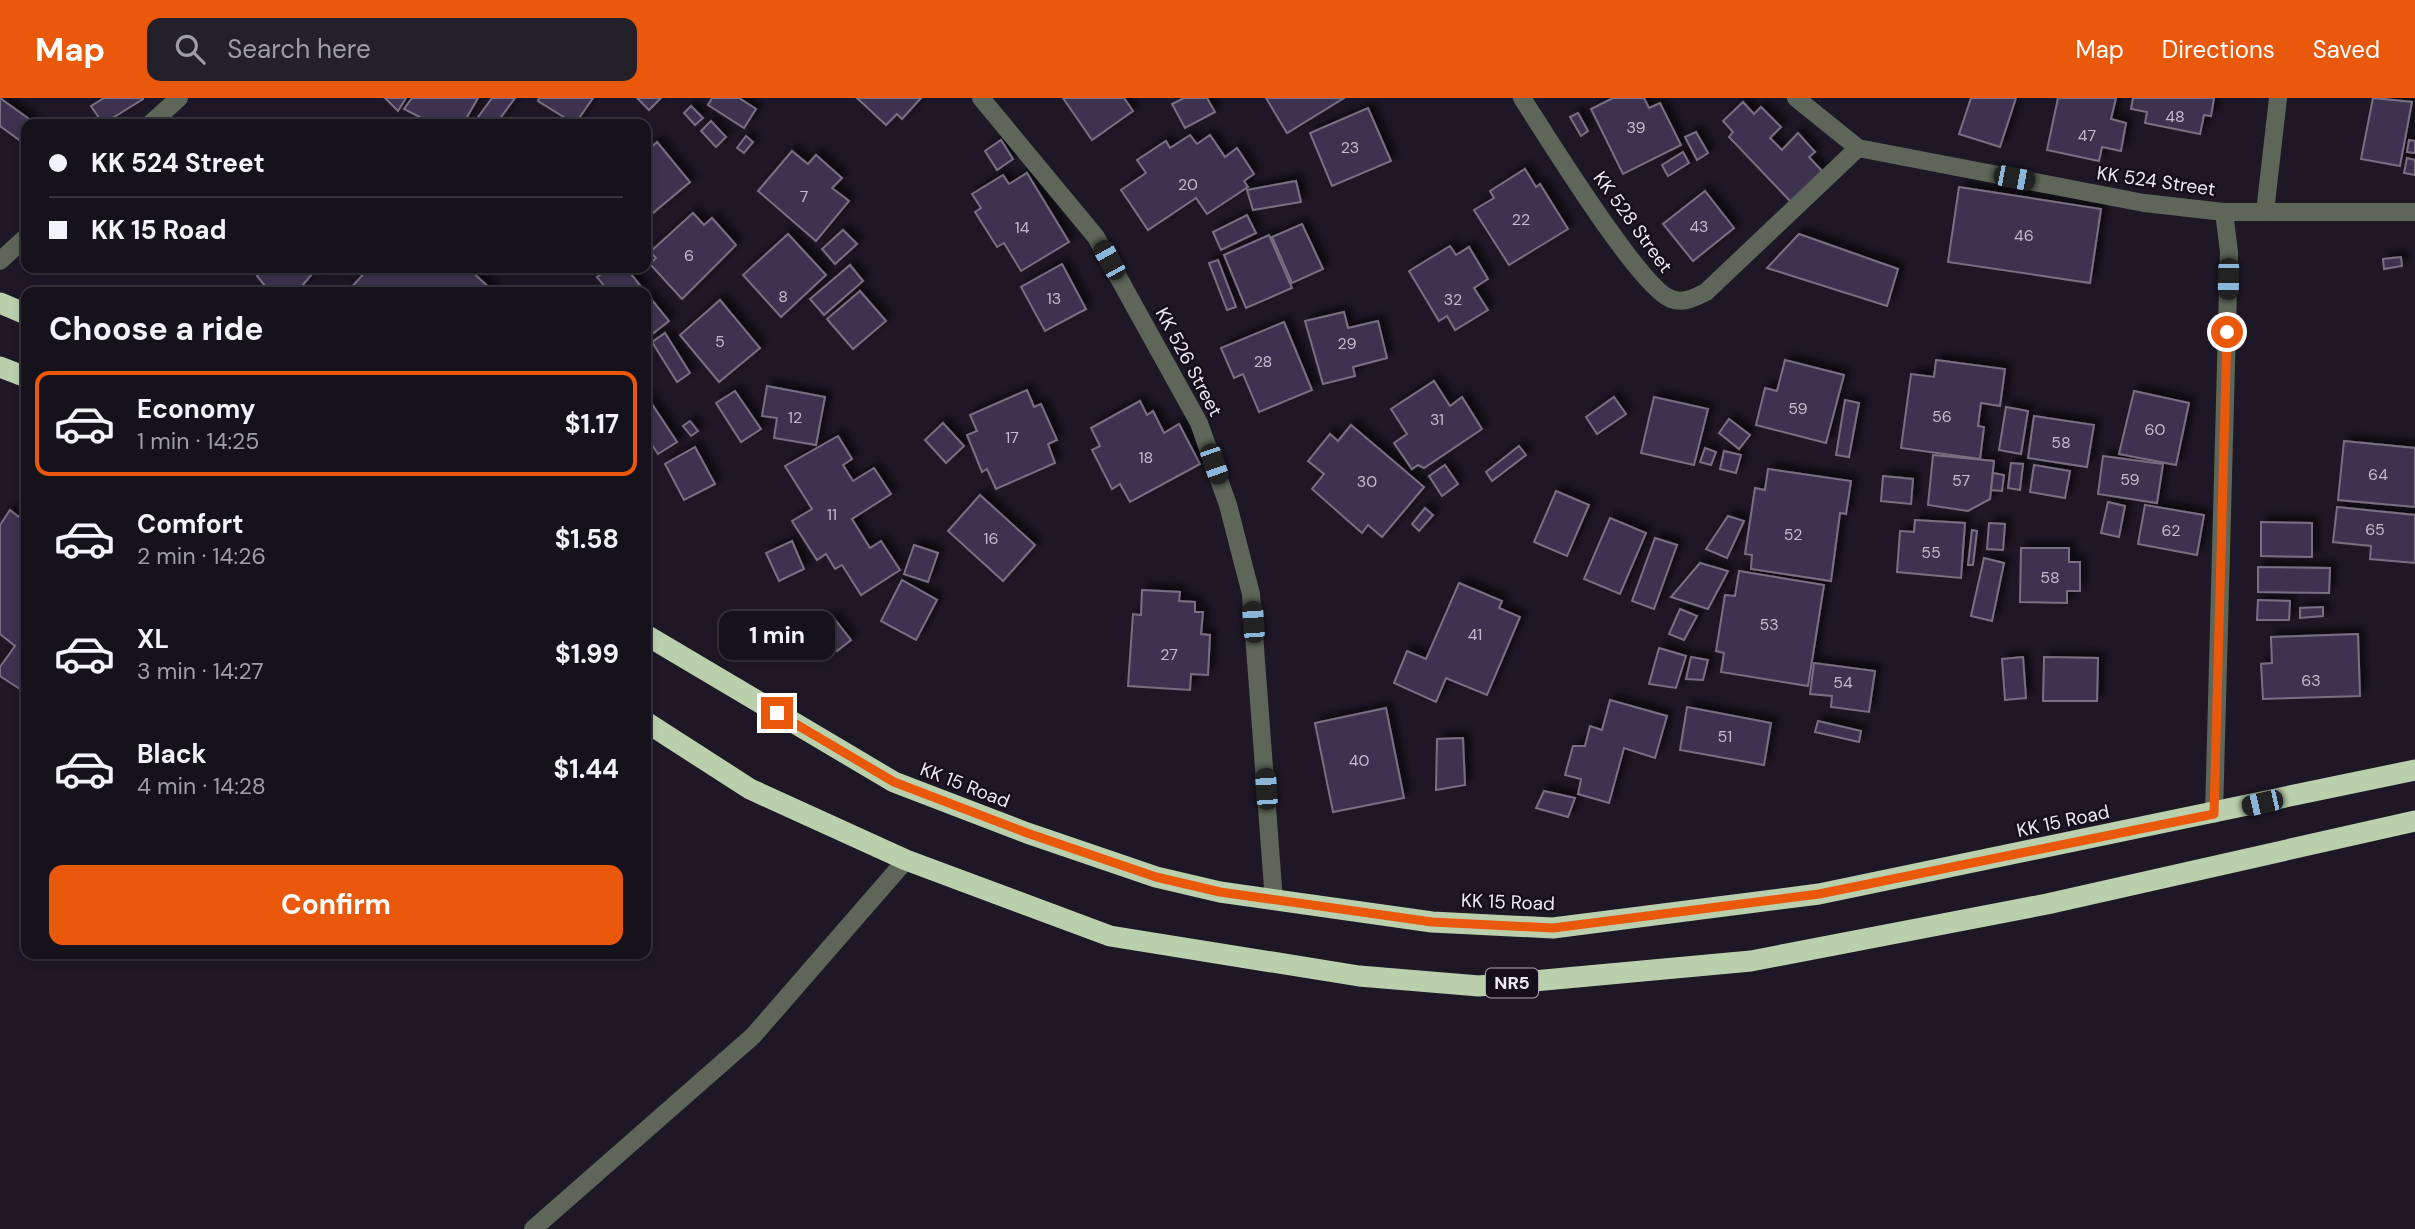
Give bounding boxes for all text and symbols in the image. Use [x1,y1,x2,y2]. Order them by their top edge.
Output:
search box [147,18,637,81]
text: Map [35,28,105,71]
icon: search [171,30,209,68]
text: Search here [227,32,371,66]
text: Map [2076,34,2124,65]
text: Directions [2162,34,2275,65]
text: Saved [2313,34,2380,65]
house number: 48 [2165,106,2185,127]
house number: 39 [1626,117,1646,138]
house number: 47 [2078,125,2096,146]
house number: 23 [1341,137,1359,158]
text: KK 524 Street [91,146,265,180]
street label: KK 524 Street [2095,160,2217,202]
car [1992,164,2037,192]
street label: KK 528 Street [1588,166,1678,278]
house number: 20 [1178,174,1198,195]
house number: 7 [800,186,808,207]
house number: 22 [1512,209,1530,230]
text: KK 15 Road [91,213,227,247]
house number: 43 [1689,216,1709,237]
house number: 14 [1015,217,1030,238]
house number: 46 [2014,225,2034,246]
car [1090,237,1129,283]
house number: 6 [684,245,694,266]
car [2218,258,2239,300]
house number: 8 [778,286,788,307]
house number: 13 [1047,288,1061,309]
house number: 32 [1444,289,1462,310]
street label: KK 526 Street [1150,303,1228,421]
text: Choose a ride [49,308,264,350]
route start [2211,316,2243,348]
house number: 5 [715,331,725,352]
house number: 29 [1337,333,1357,354]
house number: 28 [1254,351,1272,372]
icon: car [53,392,116,455]
text: Economy [137,392,255,426]
house number: 59 [1788,398,1808,419]
house number: 56 [1932,406,1952,427]
text: $1.17 [565,407,619,441]
house number: 12 [788,407,802,428]
house number: 31 [1430,409,1444,430]
house number: 60 [2145,419,2166,440]
text: 1 min · 14:25 [137,426,259,456]
house number: 17 [1005,427,1019,448]
house number: 58 [2051,432,2071,453]
car [1198,441,1231,487]
house number: 18 [1139,447,1153,468]
house number: 64 [2368,464,2388,485]
house number: 59 [2120,469,2140,490]
house number: 57 [1952,470,1970,491]
house number: 30 [1357,471,1377,492]
house number: 11 [827,504,837,525]
icon: car [53,507,116,570]
text: Comfort [137,507,243,541]
house number: 65 [2365,519,2385,540]
house number: 62 [2162,520,2180,541]
text: $1.58 [555,522,619,556]
house number: 52 [1784,524,1802,545]
house number: 16 [983,528,999,549]
text: 2 min · 14:26 [137,541,266,571]
house number: 55 [1921,542,1941,563]
house number: 58 [2040,567,2060,588]
car [1242,600,1265,644]
callout: 1 min [719,612,835,660]
house number: 53 [1759,614,1779,635]
text: 1 min [749,620,805,650]
icon: car [53,622,116,685]
text: XL [137,622,169,656]
house number: 41 [1468,624,1482,645]
text: $1.99 [555,637,619,671]
house number: 27 [1160,644,1178,665]
text: 3 min · 14:27 [137,656,264,686]
house number: 63 [2301,670,2321,691]
house number: 54 [1833,672,1853,693]
route end [761,697,793,729]
house number: 51 [1718,726,1732,747]
icon: car [53,737,116,800]
text: Black [137,737,207,771]
house number: 40 [1349,750,1369,771]
text: $1.44 [553,752,619,786]
street label: KK 15 Road [917,756,1013,814]
car [1255,767,1278,811]
text: 4 min · 14:28 [137,771,266,801]
car [2240,788,2285,818]
street label: KK 15 Road [2014,799,2112,843]
button: Confirm [49,865,623,945]
street label: KK 15 Road [1461,888,1555,916]
road number: NR5 [1486,968,1538,998]

